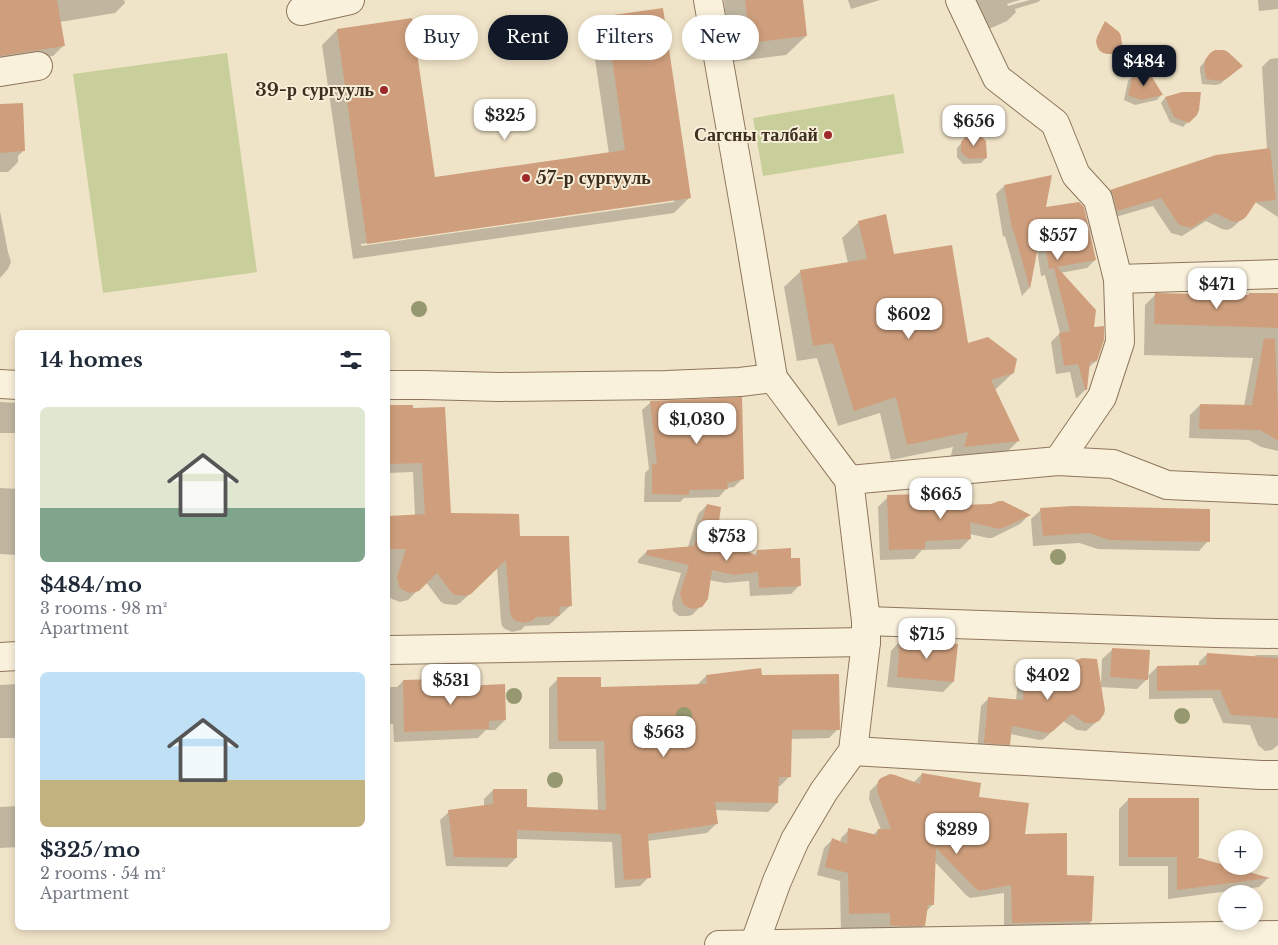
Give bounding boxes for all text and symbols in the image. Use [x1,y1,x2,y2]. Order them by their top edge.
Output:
chip: Buy [405,15,478,60]
chip: Rent [488,15,568,60]
chip: Filters [578,15,672,60]
chip: New [682,15,759,60]
pin: $484 [1114,44,1174,87]
text: $484 [1123,51,1165,71]
place label: 39-р сургууль [255,79,374,101]
marker: 39-р сургууль [378,84,390,96]
pin: $325 [475,98,535,141]
pin: $656 [944,104,1004,147]
text: $325 [485,105,525,125]
text: $656 [953,111,995,131]
place label: Сагсны талбай [694,124,818,146]
marker: Сагсны талбай [822,129,834,141]
place label: 57-р сургууль [536,167,651,189]
marker: 57-р сургууль [520,172,532,184]
pin: $557 [1028,218,1088,261]
text: $557 [1039,225,1077,245]
pin: $471 [1187,268,1247,310]
text: $471 [1199,274,1235,294]
pin: $602 [879,298,939,340]
text: $602 [887,304,931,324]
icon: filters [337,346,365,374]
text: 14 homes [40,347,143,373]
pin: $1,030 [656,402,738,445]
text: $1,030 [669,409,725,429]
icon: home [158,440,248,530]
pin: $665 [911,478,971,520]
text: $665 [920,484,962,504]
pin: $753 [697,520,757,562]
text: $753 [708,526,746,546]
text: $484/mo [40,572,142,598]
text: 3 rooms · 98 m² [40,598,167,618]
text: Apartment [40,618,129,638]
pin: $715 [897,618,957,660]
text: $715 [909,624,945,644]
pin: $402 [1018,658,1078,701]
pin: $531 [421,664,481,706]
text: $402 [1026,665,1070,685]
text: $531 [433,670,470,690]
icon: home [158,705,248,795]
pin: $563 [634,716,694,758]
text: $563 [644,722,684,742]
pin: $289 [927,812,987,855]
text: $289 [936,819,978,839]
map controls [1218,830,1263,930]
button: + [1218,830,1263,875]
text: $325/mo [40,837,140,863]
text: 2 rooms · 54 m² [40,863,166,883]
text: Apartment [40,883,129,903]
button: − [1218,885,1263,930]

